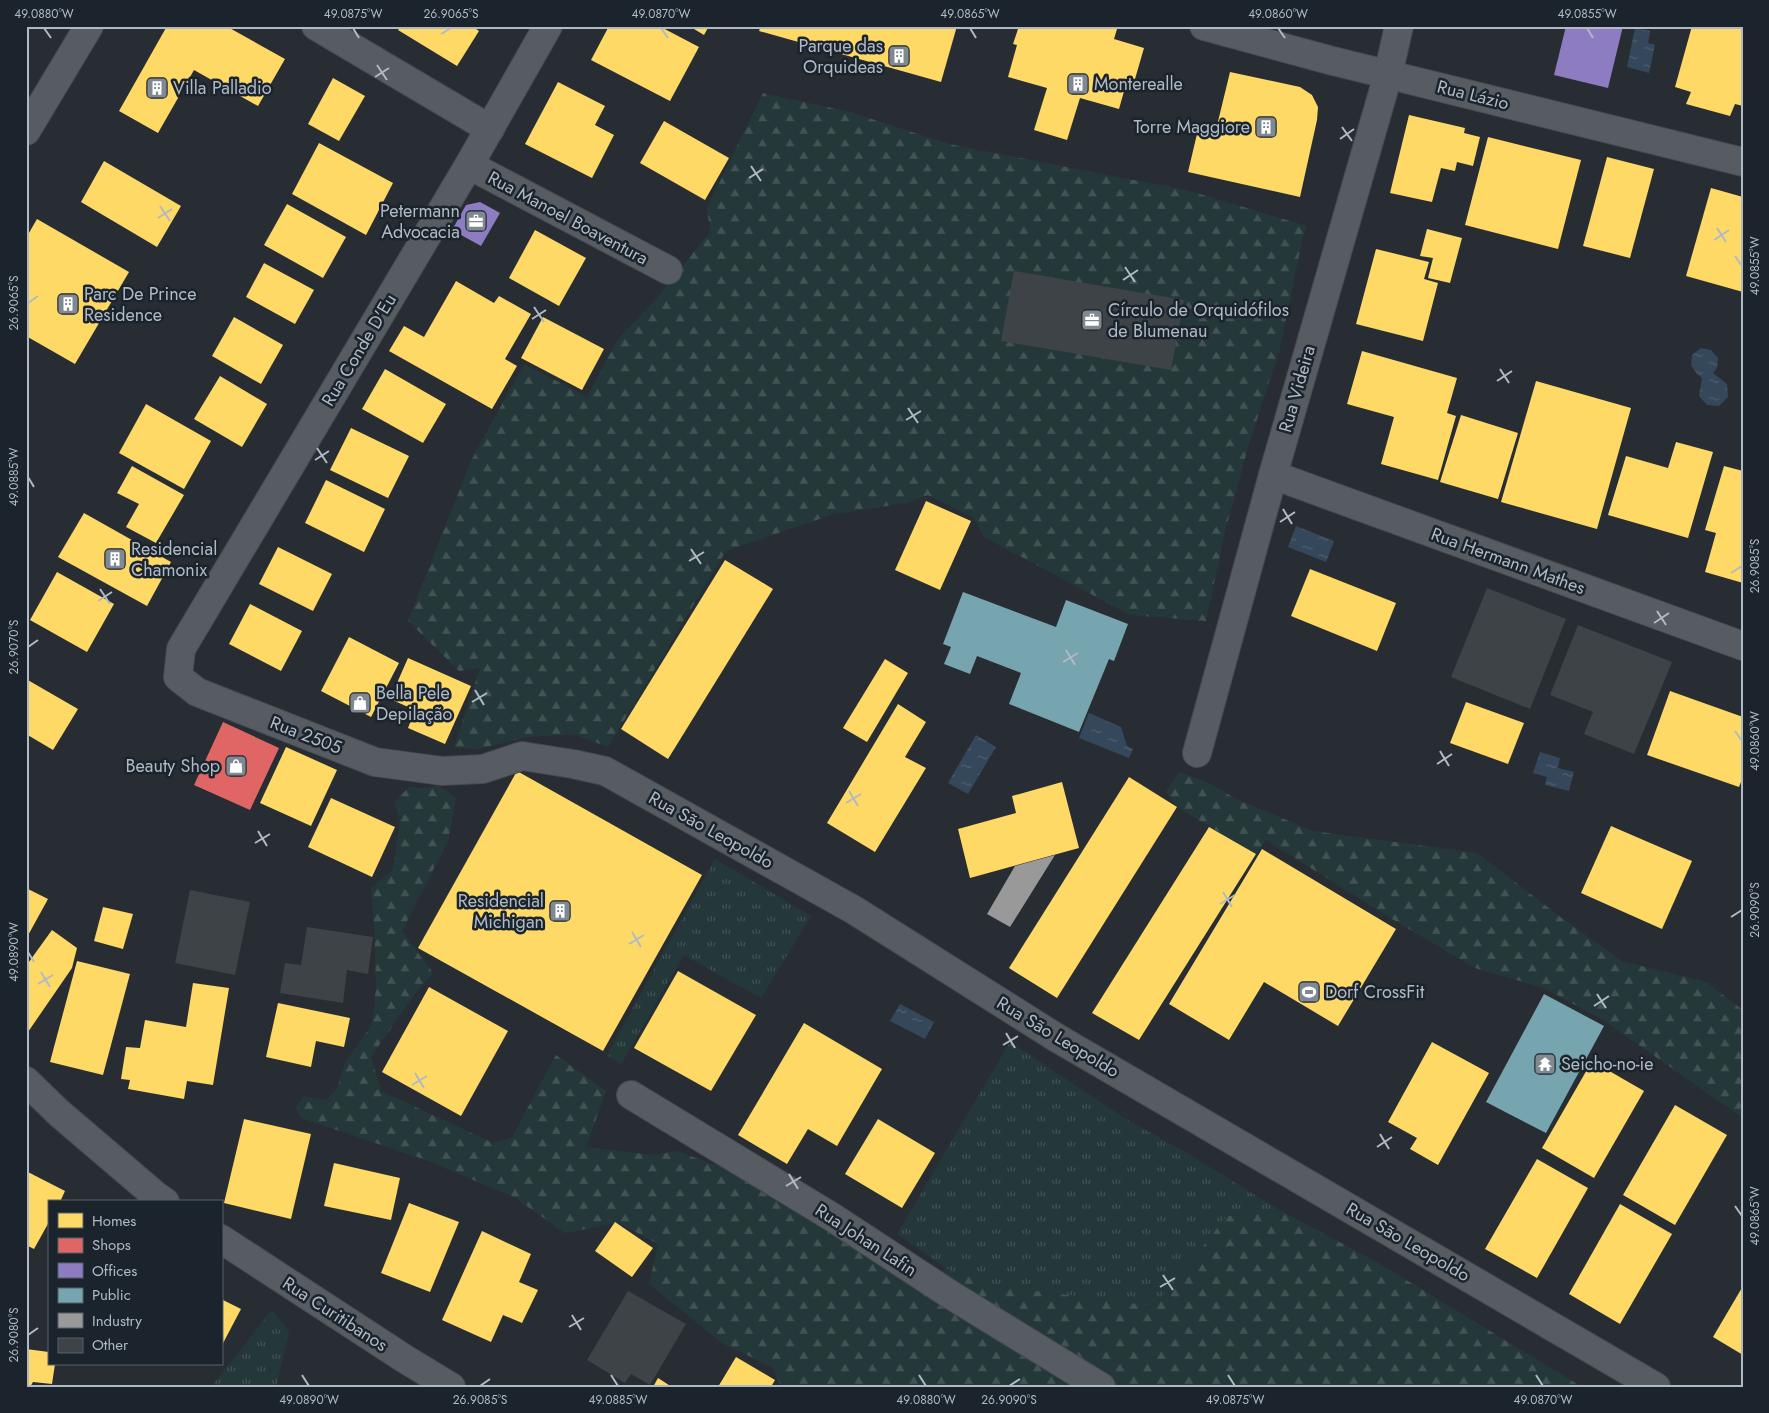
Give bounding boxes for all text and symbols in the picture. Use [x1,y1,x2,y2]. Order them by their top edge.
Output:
text: 49.0880°W [14,5,74,23]
text: 49.0875°W [324,5,382,23]
text: 26.9065°S [423,5,479,23]
text: 49.0870°W [632,5,691,23]
text: 49.0865°W [940,5,1000,23]
text: 49.0860°W [1248,5,1308,23]
text: 49.0855°W [1557,5,1617,23]
place label: Parque das Orquideas [799,33,883,80]
building icon: Parque das Orquideas [887,44,911,68]
place label: Monterealle [1094,71,1183,97]
building icon: Monterealle [1066,72,1090,96]
street label: Rua Lázio [1434,74,1512,117]
place label: Villa Palladio [173,75,272,101]
building icon: Villa Palladio [145,76,169,100]
place label: Torre Maggiore [1133,114,1250,140]
building icon: Torre Maggiore [1254,115,1278,139]
street label: Rua Manoel Boaventura [483,165,653,271]
place label: Petermann Advocacia [380,198,460,245]
office icon: Petermann Advocacia [464,209,488,233]
text: 49.0855°W [1746,236,1764,296]
text: 26.9065°S [5,275,23,331]
place label: Parc De Prince Residence [84,281,196,328]
street label: Rua Conde D'Eu [315,289,403,411]
building icon: Parc De Prince Residence [56,292,80,316]
place label: Círculo de Orquidófilos de Blumenau [1108,297,1289,344]
office icon: Círculo de Orquidófilos de Blumenau [1080,308,1104,332]
street label: Rua Videira [1272,343,1322,435]
text: 49.0885°W [5,447,23,506]
street label: Rua Hermann Mathes [1427,521,1589,601]
place label: Residencial Chamonix [131,536,217,583]
text: 26.9085°S [1746,538,1764,593]
building icon: Residencial Chamonix [103,547,127,571]
text: 26.9070°S [5,619,23,674]
place label: Bella Pele Depilação [376,680,453,727]
shop icon: Bella Pele Depilação [348,691,372,715]
street label: Rua 2505 [266,709,346,761]
text: 49.0860°W [1746,711,1764,771]
place label: Beauty Shop [126,753,220,779]
shop icon: Beauty Shop [224,754,248,778]
street label: Rua São Leopoldo [644,785,778,875]
text: 26.9090°S [1746,882,1764,938]
place label: Residencial Michigan [458,888,544,935]
building icon: Residencial Michigan [548,899,572,923]
text: 49.0890°W [5,922,23,982]
place label: Dorf CrossFit [1325,979,1425,1005]
sports icon: Dorf CrossFit [1297,980,1321,1004]
street label: Rua São Leopoldo [992,990,1124,1084]
place label: Seicho-no-ie [1561,1051,1653,1077]
temple icon: Seicho-no-ie [1533,1052,1557,1076]
text: 49.0865°W [1746,1186,1764,1246]
street label: Rua São Leopoldo [1341,1196,1475,1288]
street label: Rua Johan Lafin [810,1197,922,1283]
legend [48,1200,222,1366]
text: Homes [92,1210,136,1232]
text: Shops [92,1234,131,1256]
text: Offices [92,1260,137,1282]
street label: Rua Curitibanos [277,1270,393,1358]
text: Public [92,1284,131,1306]
text: 26.9080°S [5,1307,23,1363]
text: Industry [92,1310,142,1332]
text: Other [92,1334,129,1356]
text: 49.0890°W [279,1391,339,1409]
text: 26.9085°S [453,1391,508,1409]
text: 49.0885°W [589,1391,648,1409]
text: 49.0880°W [896,1391,956,1409]
text: 26.9090°S [981,1391,1037,1409]
text: 49.0875°W [1206,1391,1264,1409]
text: 49.0870°W [1514,1391,1573,1409]

